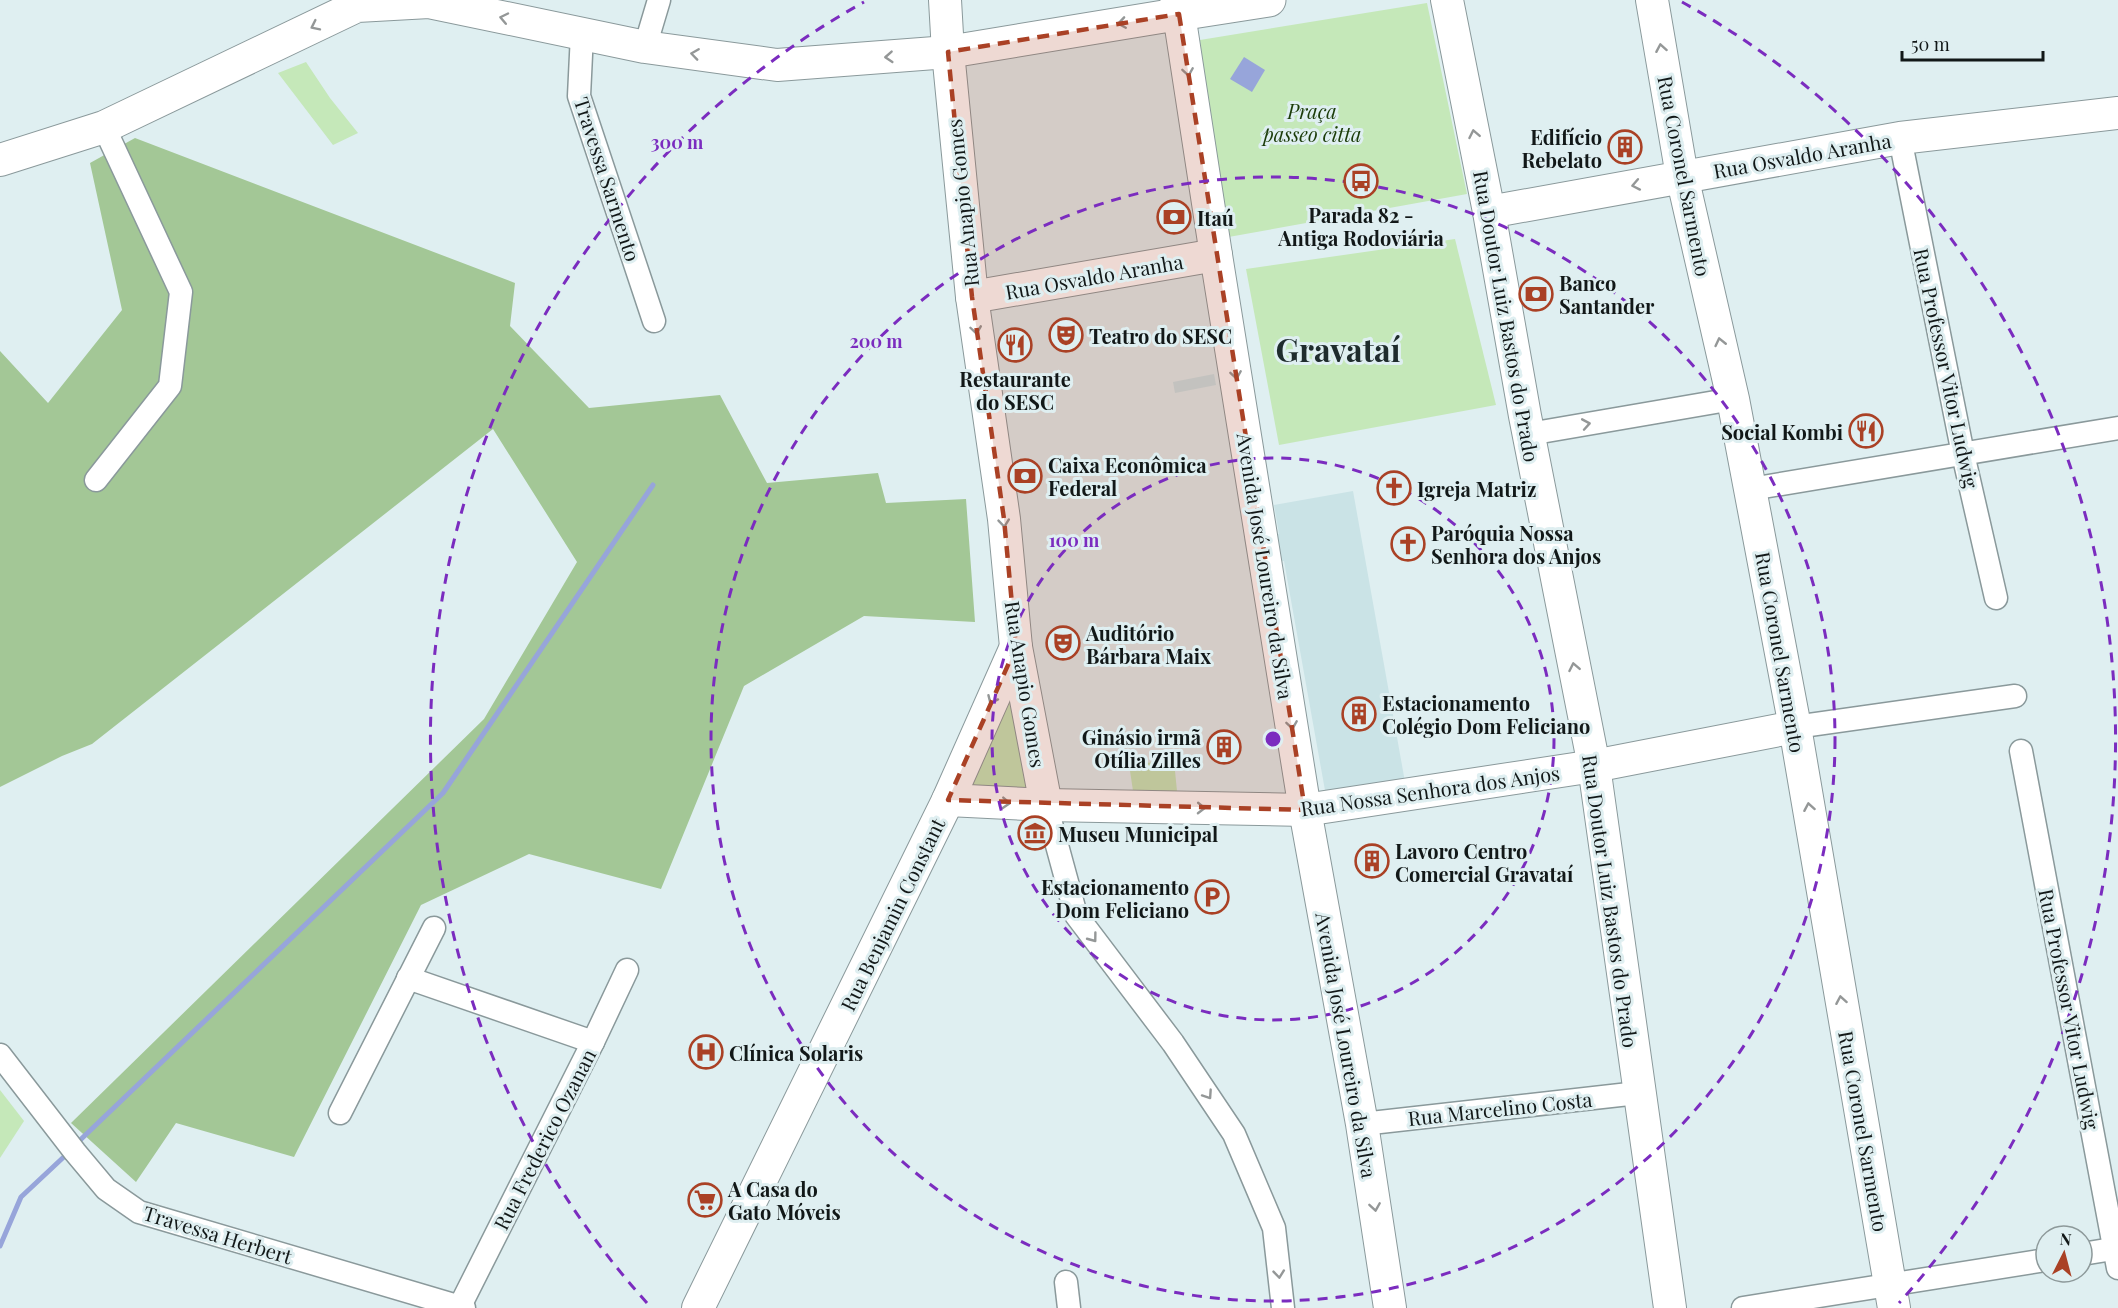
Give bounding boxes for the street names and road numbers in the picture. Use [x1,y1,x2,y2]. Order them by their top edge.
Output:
street label: Rua Coronel Sarmento [1652,73,1718,279]
street label: Travessa Sarmento [569,94,647,265]
street label: Rua Anapio Gomes [940,118,984,288]
street label: Rua Osvaldo Aranha [1711,126,1893,184]
street label: Rua Doutor Luiz Bastos do Prado [1468,168,1546,464]
street label: Rua Professor Vitor Ludwig [1908,246,1986,491]
street label: Rua Osvaldo Aranha [1003,247,1185,305]
street label: Avenida José Loureiro da Silva [1231,430,1300,701]
street label: Rua Coronel Sarmento [1750,549,1812,755]
street label: Rua Anapio Gomes [999,599,1053,769]
street label: Rua Doutor Luiz Bastos do Prado [1577,753,1645,1049]
street label: Rua Nossa Senhora dos Anjos [1299,758,1561,822]
street label: Rua Benjamin Constant [834,812,951,1015]
street label: Rua Professor Vitor Ludwig [2033,886,2107,1132]
street label: Avenida José Loureiro da Silva [1310,909,1384,1180]
street label: Rua Coronel Sarmento [1833,1028,1895,1234]
street label: Rua Frederico Ozanan [487,1044,601,1234]
street label: Rua Marcelino Costa [1407,1085,1593,1131]
street label: Travessa Herbert [140,1199,297,1270]

